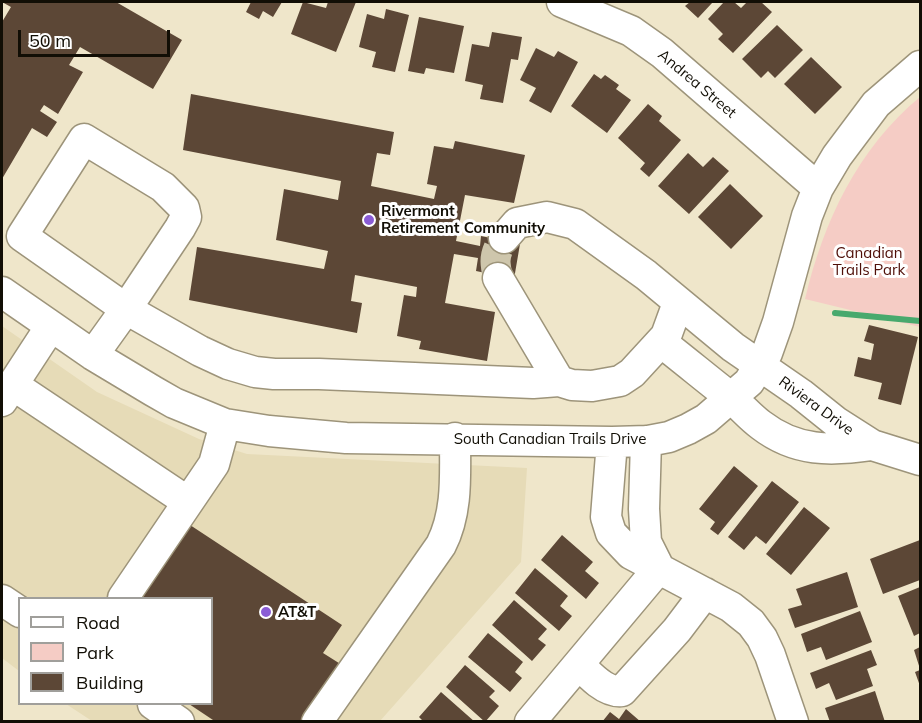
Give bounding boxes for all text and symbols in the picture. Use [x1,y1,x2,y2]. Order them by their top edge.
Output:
scale bar [21,18,172,56]
text: 50 m [29,29,71,52]
street label: Andrea Street [654,46,740,122]
place label: Rivermont Retirement Community [381,202,545,237]
marker: Rivermont Retirement Community [362,213,376,227]
park label: Canadian Trails Park [833,244,905,279]
street label: Riviera Drive [775,373,857,439]
street label: South Canadian Trails Drive [454,430,646,448]
legend [18,597,213,705]
place label: AT&T [278,603,316,621]
marker: AT&T [259,605,273,619]
text: Road [76,611,120,634]
text: Park [76,641,114,664]
text: Building [76,671,144,694]

